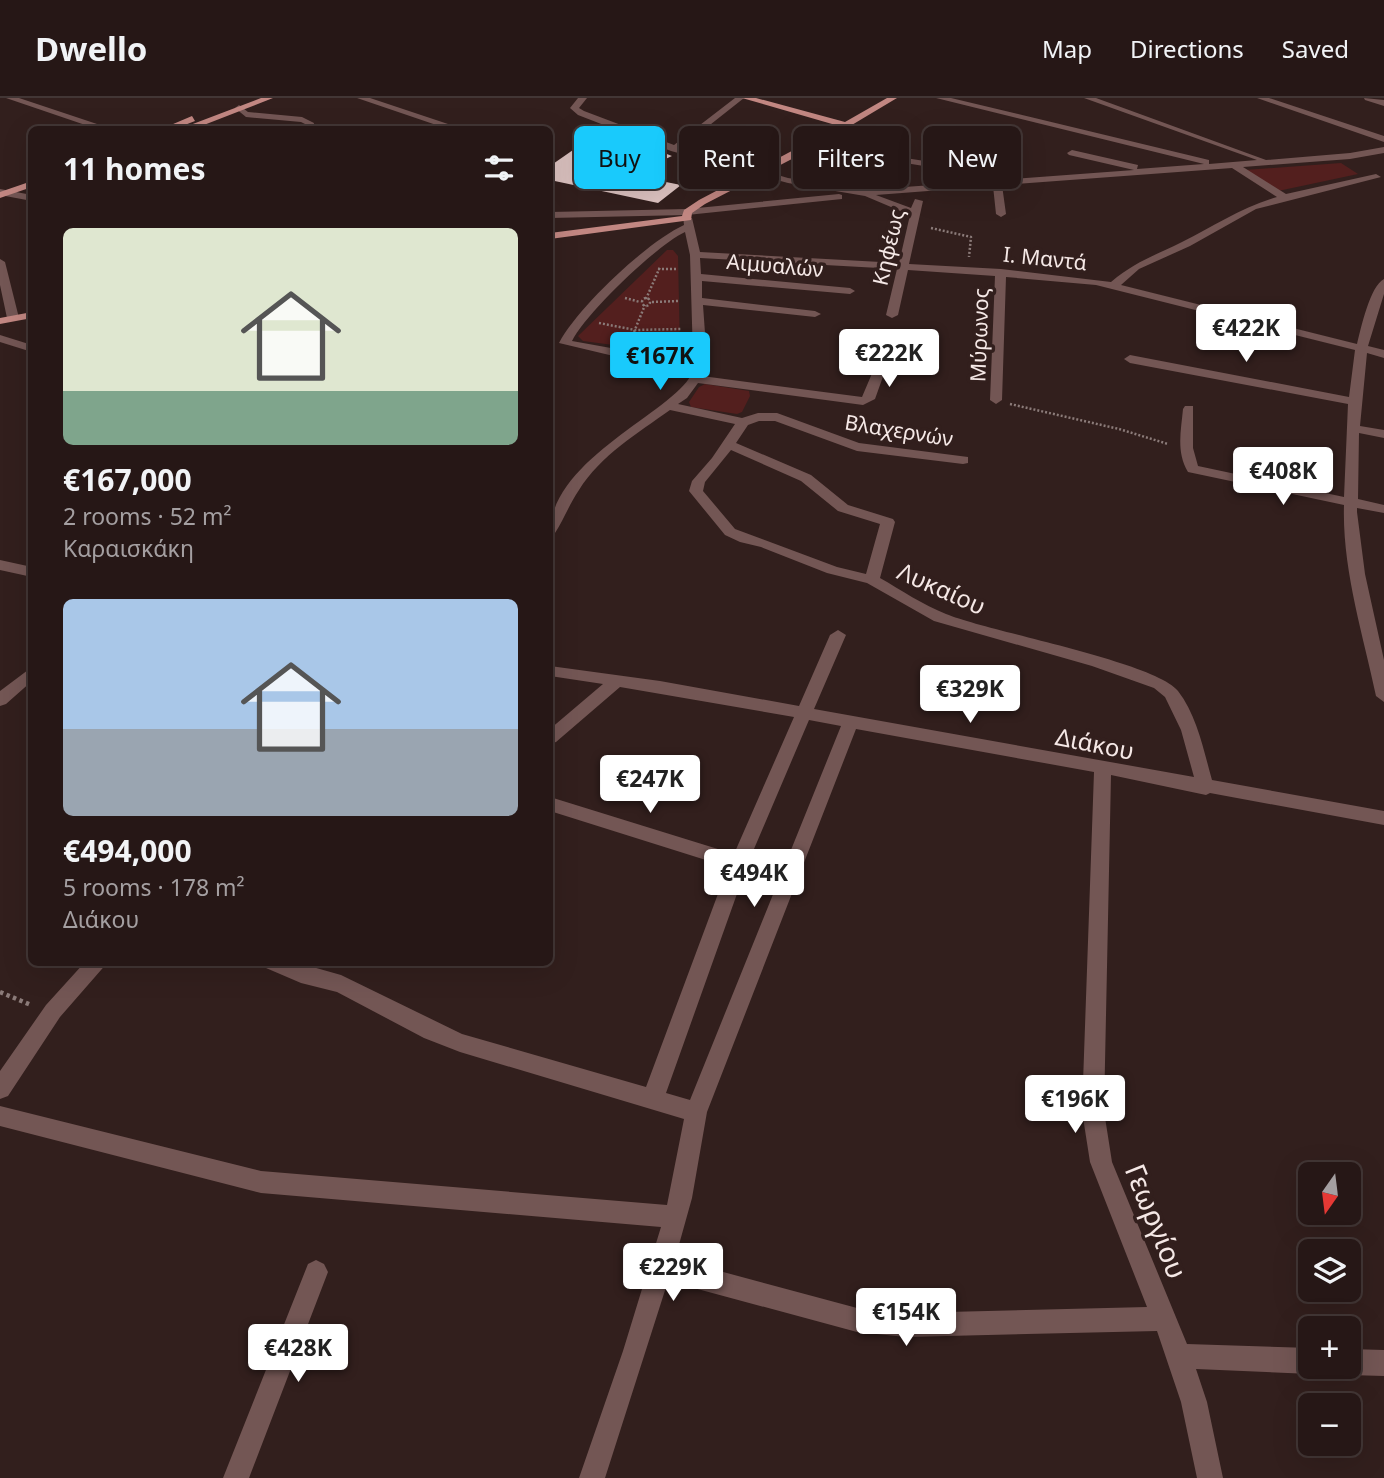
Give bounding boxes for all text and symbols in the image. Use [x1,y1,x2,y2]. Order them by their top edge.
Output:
text: Dwello [35,26,147,71]
text: Map [1042,32,1092,65]
text: Directions [1130,32,1244,65]
text: Saved [1282,32,1349,65]
chip: Buy [574,126,665,189]
chip: Rent [679,126,779,189]
chip: Filters [793,126,909,189]
chip: New [923,126,1021,189]
text: 11 homes [63,148,206,189]
icon: filters [480,149,518,187]
street label: Κηφέως [866,206,910,288]
street label: Ι. Μαντά [1002,240,1088,276]
street label: Αιμυαλών [726,247,825,283]
icon: home [228,273,354,399]
street label: Μύρωνος [963,287,995,383]
pin: €422K [1197,304,1295,364]
text: €422K [1212,311,1280,343]
pin: €222K [840,330,938,389]
pin: €167K [611,332,709,392]
text: €222K [855,336,923,368]
text: €167K [626,339,694,371]
street label: Βλαχερνών [843,408,955,452]
pin: €408K [1234,448,1332,507]
text: €408K [1249,454,1317,486]
text: €167,000 [63,459,192,500]
text: 2 rooms · 52 m² [63,500,232,532]
text: Καραισκάκη [63,532,194,564]
street label: Λυκαίου [893,554,991,622]
icon: home [228,644,354,770]
pin: €329K [921,666,1019,725]
text: €329K [936,672,1004,704]
street label: Διάκου [1053,719,1137,767]
pin: €247K [601,756,699,815]
text: €247K [616,762,684,794]
text: €494,000 [63,830,192,871]
pin: €494K [705,850,803,909]
text: €494K [720,856,788,888]
text: 5 rooms · 178 m² [63,871,245,903]
text: Διάκου [63,903,139,935]
pin: €196K [1026,1076,1124,1135]
text: €196K [1041,1082,1109,1114]
street label: Γεωργίου [1117,1158,1197,1284]
north arrow [1298,1162,1362,1225]
map controls [1298,1162,1361,1456]
button: layers [1298,1239,1361,1302]
pin: €229K [624,1244,722,1303]
text: €229K [639,1250,707,1282]
pin: €154K [857,1288,955,1348]
text: €154K [872,1295,940,1327]
button: + [1298,1316,1361,1379]
pin: €428K [249,1324,347,1384]
text: €428K [264,1331,332,1363]
button: − [1298,1393,1361,1456]

